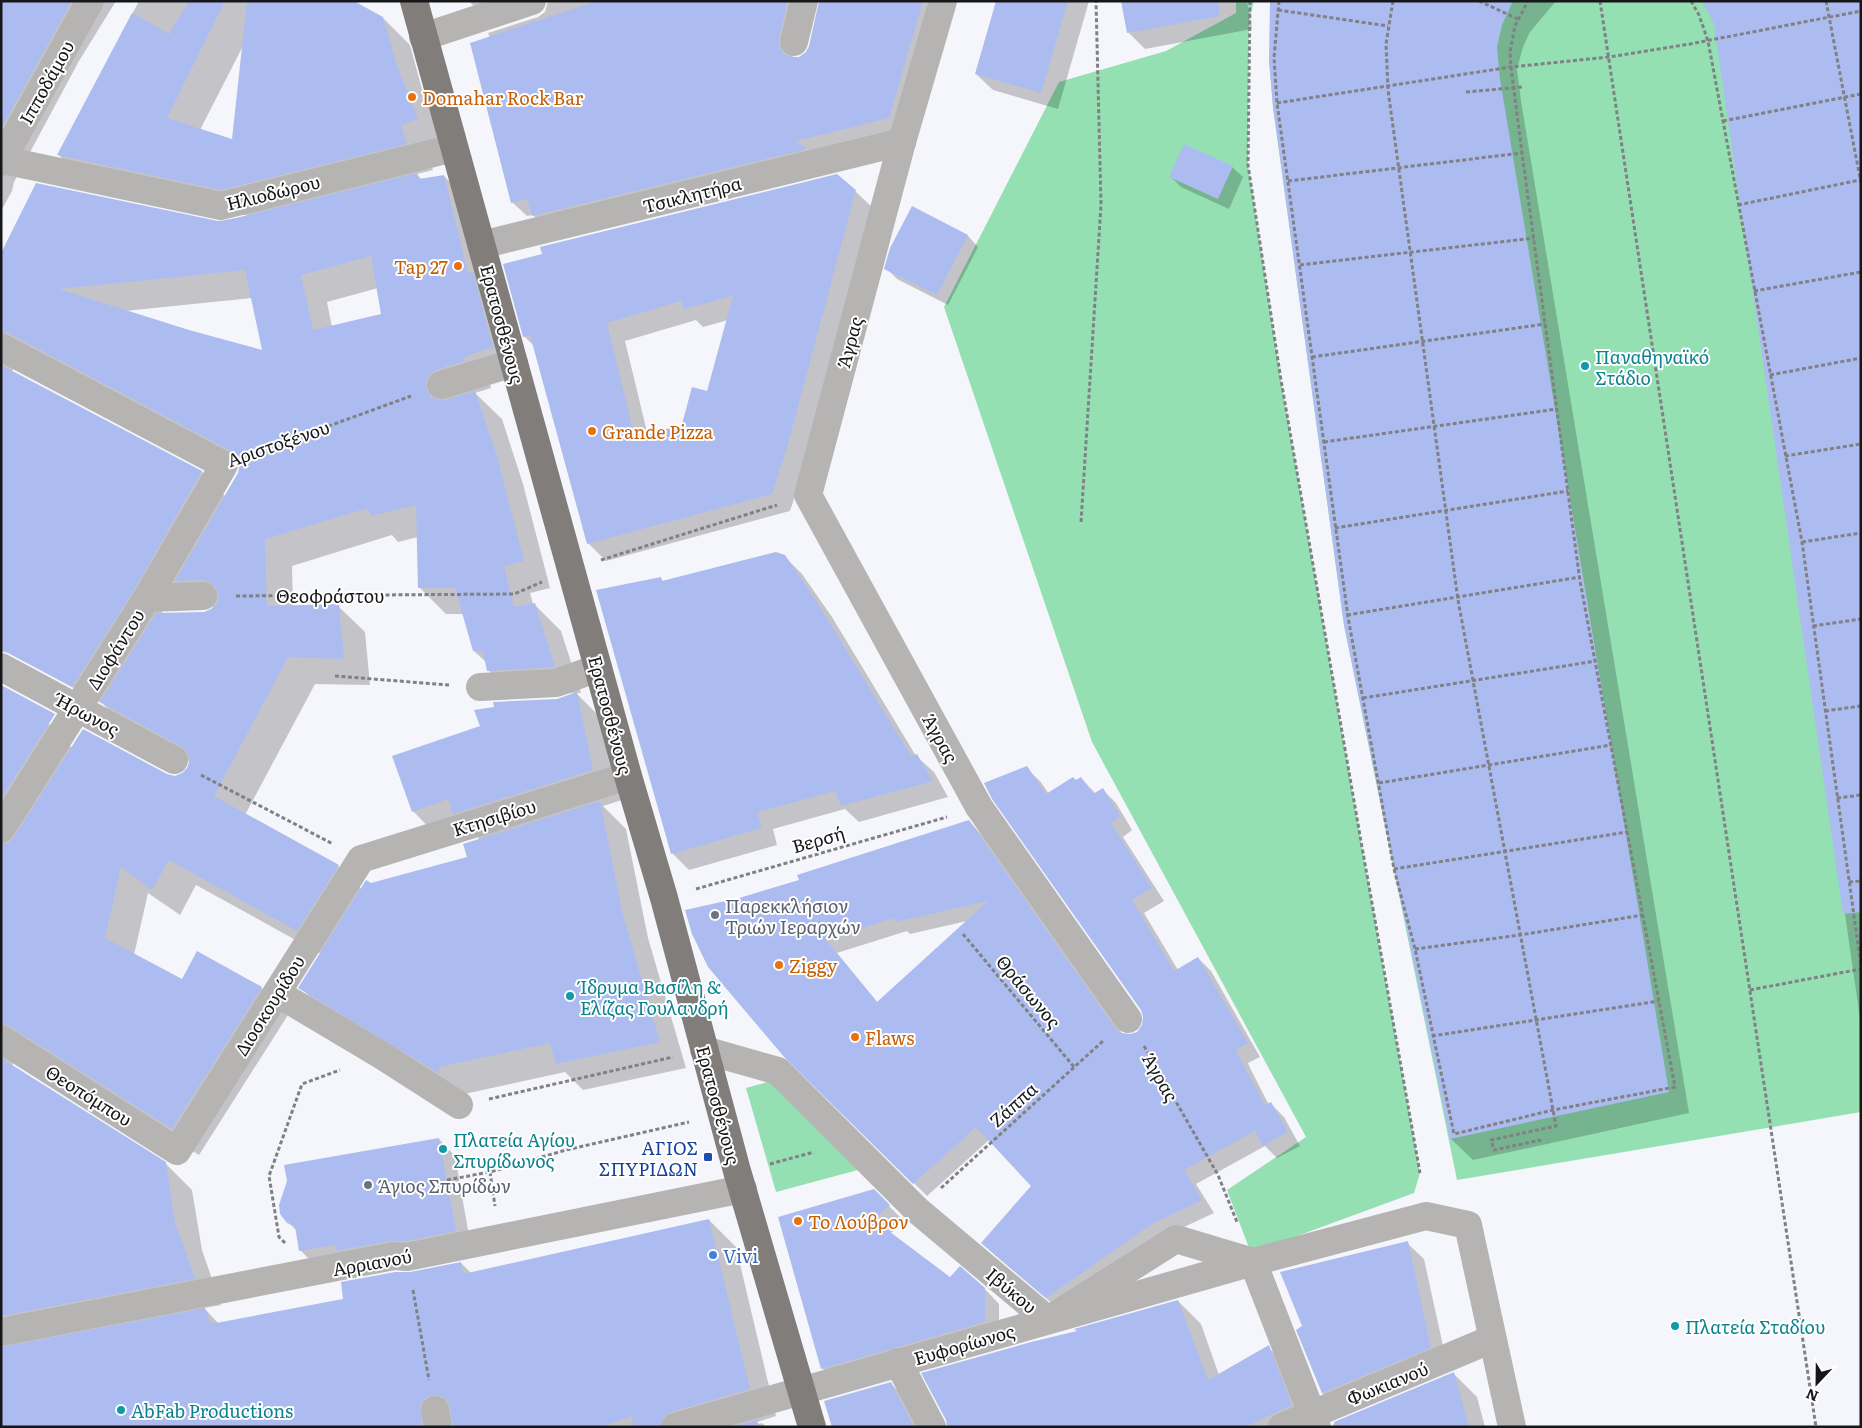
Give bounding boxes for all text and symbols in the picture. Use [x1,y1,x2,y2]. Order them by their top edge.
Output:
street label: Ιπποδάμου [12,35,80,129]
place label: Domahar Rock Bar [422,84,584,111]
marker: Domahar Rock Bar [406,91,418,103]
street label: Ηλιοδώρου [223,167,323,217]
street label: Τσικλητήρα [640,169,744,219]
place label: Tap 27 [394,253,448,280]
marker: Tap 27 [452,260,464,272]
street label: Ερατοσθένους [474,262,532,386]
street label: Άγρας [829,313,869,371]
place label: Παναθηναϊκό Στάδιο [1595,343,1709,391]
marker: Παναθηναϊκό Στάδιο [1579,360,1591,372]
street label: Αριστοξένου [223,413,333,473]
place label: Grande Pizza [602,418,713,445]
marker: Grande Pizza [586,425,598,437]
street label: Θεοφράστου [276,582,384,609]
street label: Διοφάντου [80,603,150,695]
street label: Ερατοσθένους [582,653,640,777]
street label: Ήρωνος [48,684,124,742]
street label: Άγρας [917,709,965,767]
street label: Κτησιβίου [449,792,539,842]
street label: Βερσή [789,819,847,859]
place label: Παρεκκλήσιον Τριών Ιεραρχών [725,892,861,940]
marker: Παρεκκλήσιον Τριών Ιεραρχών [709,909,721,921]
street label: Θράσωνος [990,948,1068,1034]
street label: Διοσκουρίδου [227,950,311,1060]
place label: Ziggy [789,952,838,979]
marker: Ziggy [773,959,785,971]
place label: Ίδρυμα Βασίλη & Ελίζας Γουλανδρή [576,973,728,1021]
marker: Ίδρυμα Βασίλη & Ελίζας Γουλανδρή [564,990,576,1002]
place label: Flaws [865,1024,914,1051]
marker: Flaws [849,1031,861,1043]
street label: Ερατοσθένους [690,1043,748,1167]
street label: Άγρας [1136,1048,1186,1106]
street label: Θεοπόμπου [41,1058,137,1132]
street label: Ζάππα [983,1075,1043,1133]
place label: Πλατεία Αγίου Σπυρίδωνος [453,1126,575,1174]
place label: ΑΓΙΟΣ ΣΠΥΡΙΔΩΝ [599,1134,698,1182]
marker: Πλατεία Αγίου Σπυρίδωνος [437,1143,449,1155]
marker: ΑΓΙΟΣ ΣΠΥΡΙΔΩΝ [702,1151,714,1163]
place label: Άγιος Σπυρίδων [378,1172,511,1199]
marker: Άγιος Σπυρίδων [362,1179,374,1191]
place label: Το Λούβρον [808,1208,909,1235]
marker: Το Λούβρον [792,1215,804,1227]
street label: Αρριανού [330,1242,414,1282]
place label: Vivi [723,1242,758,1269]
marker: Vivi [707,1249,719,1261]
street label: Ιβύκου [981,1261,1043,1319]
place label: Πλατεία Σταδίου [1685,1313,1825,1340]
street label: Ευφορίωνος [910,1317,1018,1371]
marker: Πλατεία Σταδίου [1669,1320,1681,1332]
street label: Φωκιανού [1342,1354,1432,1412]
north arrow [1792,1358,1842,1408]
text: N [1802,1384,1821,1407]
place label: AbFab Productions [131,1397,293,1424]
marker: AbFab Productions [115,1404,127,1416]

